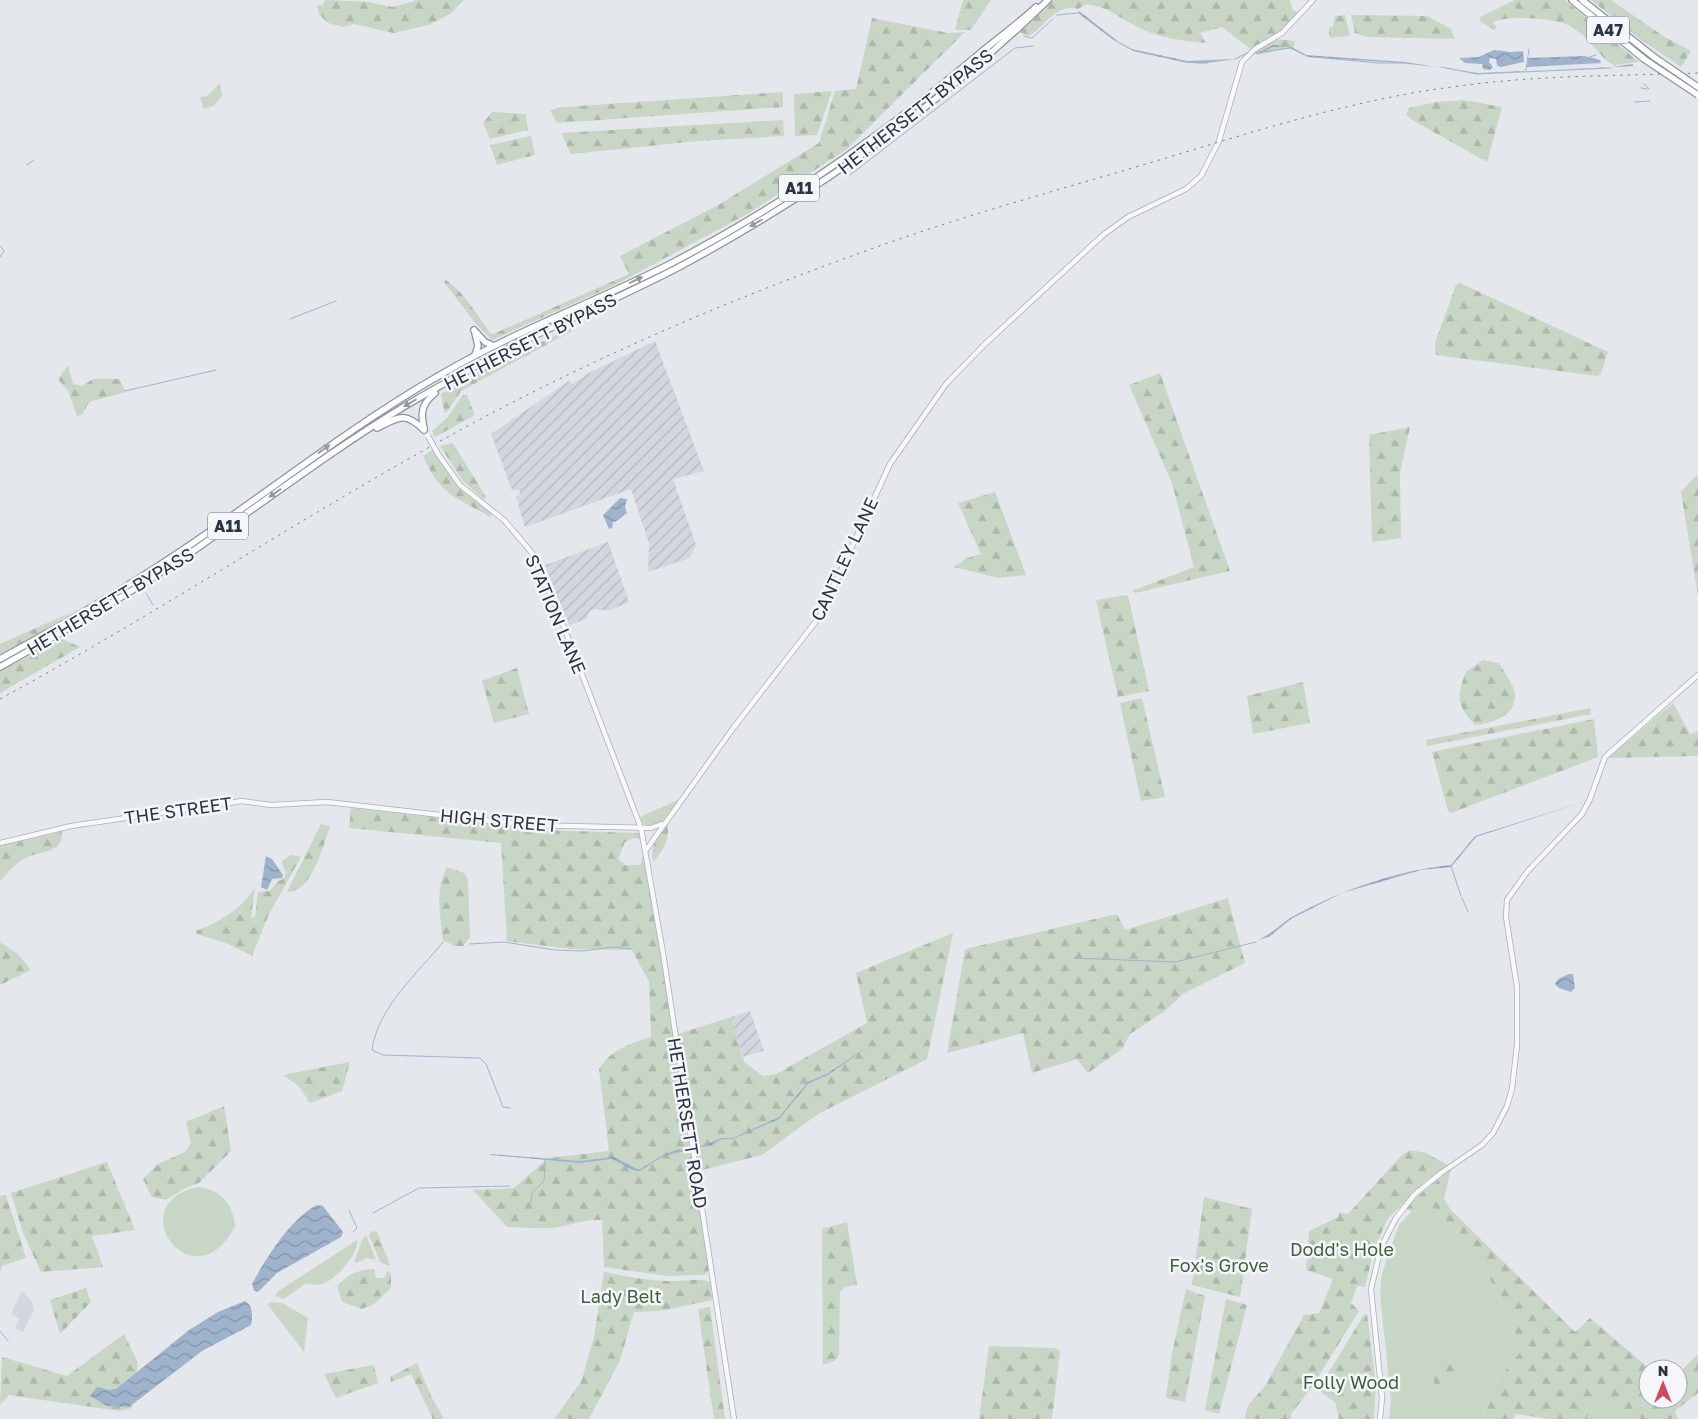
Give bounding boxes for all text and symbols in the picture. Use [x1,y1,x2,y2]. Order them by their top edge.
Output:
road number: A47 [1587,16,1629,44]
street label: HETHERSETT BYPASS [833,43,997,179]
road number: A11 [779,174,819,202]
one-way arrow [749,218,762,227]
one-way arrow [629,276,643,284]
street label: HETHERSETT BYPASS [440,288,620,394]
one-way arrow [404,399,417,408]
one-way arrow [317,444,331,454]
one-way arrow [268,488,282,498]
street label: CANTLEY LANE [806,494,882,624]
road number: A11 [208,512,248,540]
street label: HETHERSETT BYPASS [22,542,198,660]
street label: STATION LANE [521,551,591,677]
street label: THE STREET [123,792,233,828]
street label: HIGH STREET [439,804,559,836]
street label: HETHERSETT ROAD [664,1036,712,1210]
park label: Dodd's Hole [1290,1238,1394,1260]
park label: Fox's Grove [1169,1254,1269,1276]
park label: Lady Belt [580,1285,662,1307]
north arrow [1638,1359,1688,1409]
text: N [1658,1362,1668,1379]
park label: Folly Wood [1303,1371,1399,1393]

